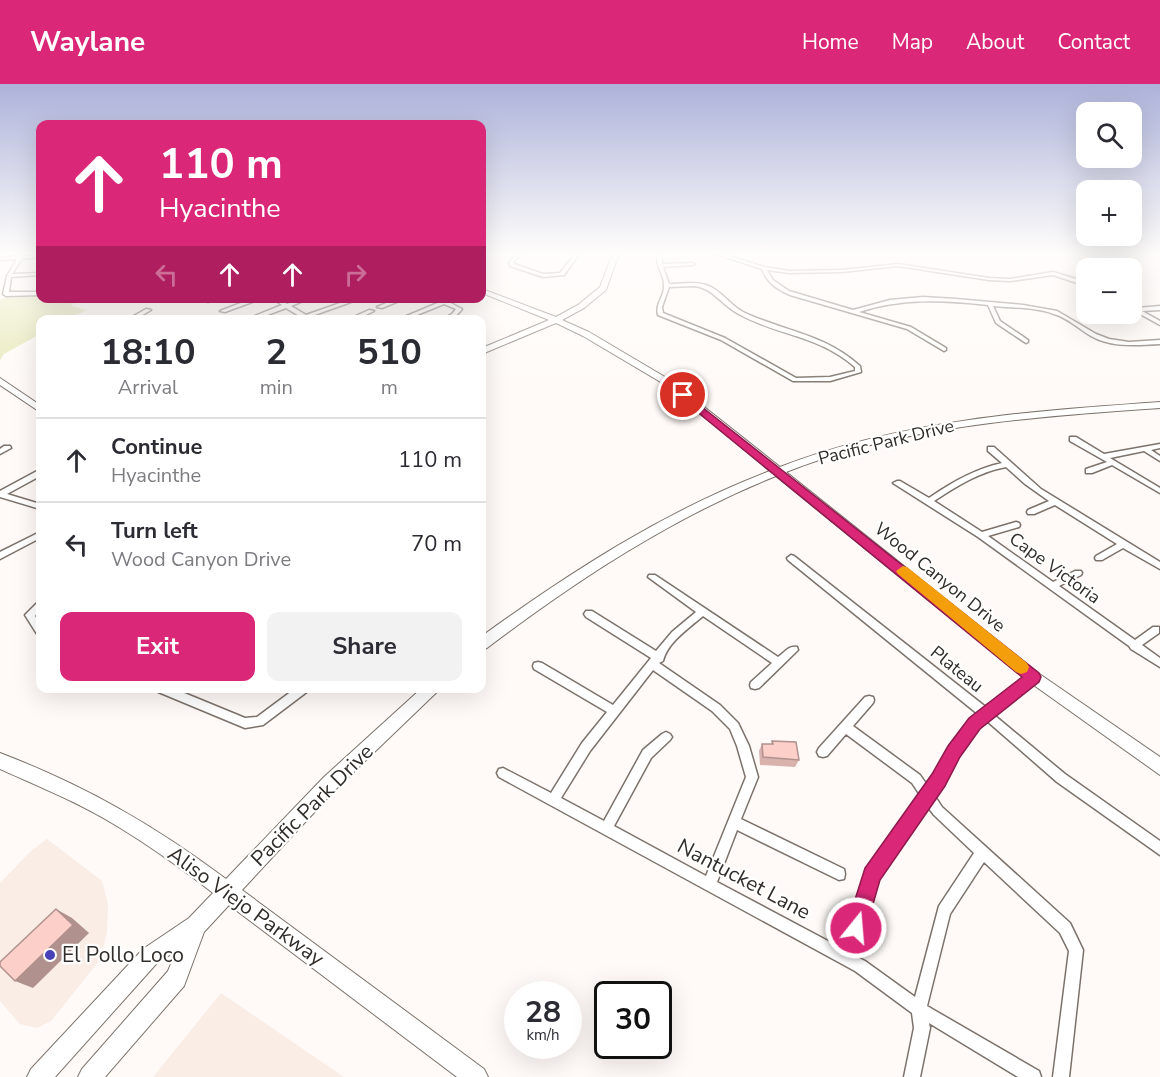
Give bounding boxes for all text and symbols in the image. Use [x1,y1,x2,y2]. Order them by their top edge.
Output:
text: Waylane [30,23,145,61]
text: Home [802,28,859,56]
text: Map [892,28,933,56]
text: About [966,28,1024,56]
text: Contact [1057,28,1130,56]
map controls [1076,102,1142,324]
button: search [1076,102,1142,168]
text: 110 m [159,136,283,193]
icon: ahead [60,144,138,222]
button: + [1076,180,1142,246]
text: Hyacinthe [159,190,281,227]
icon: left [150,258,183,291]
icon: ahead [213,258,246,291]
icon: ahead [276,258,309,291]
icon: right [339,258,372,291]
button: − [1076,258,1142,324]
text: 18:10 [100,328,196,377]
text: 2 [265,328,287,377]
text: 510 [357,328,422,377]
pin [657,369,708,420]
text: Arrival [118,374,178,401]
text: min [260,374,293,401]
text: m [381,374,398,401]
icon: arrive [666,378,699,411]
street label: Pacific Park Drive [816,414,956,470]
text: Continue [111,432,202,462]
icon: ahead [60,444,93,477]
text: 110 m [398,445,462,475]
text: Hyacinthe [111,462,201,489]
text: Turn left [111,516,198,546]
street label: Wood Canyon Drive [869,517,1011,637]
street label: Cape Victoria [1005,527,1105,609]
icon: left [60,528,93,561]
text: 70 m [411,529,462,559]
text: Wood Canyon Drive [111,546,291,573]
button: Exit [60,612,255,681]
button: Share [267,612,462,681]
street label: Plateau [925,640,989,698]
street label: Pacific Park Drive [245,738,379,872]
street label: Nantucket Lane [672,832,816,926]
street label: Aliso Viejo Parkway [162,840,330,972]
position arrow [824,896,888,960]
place label: El Pollo Loco [62,941,184,969]
marker: El Pollo Loco [43,948,57,962]
speed limit sign: 30 [594,981,672,1059]
text: 28 [525,992,561,1033]
text: km/h [526,1025,560,1045]

